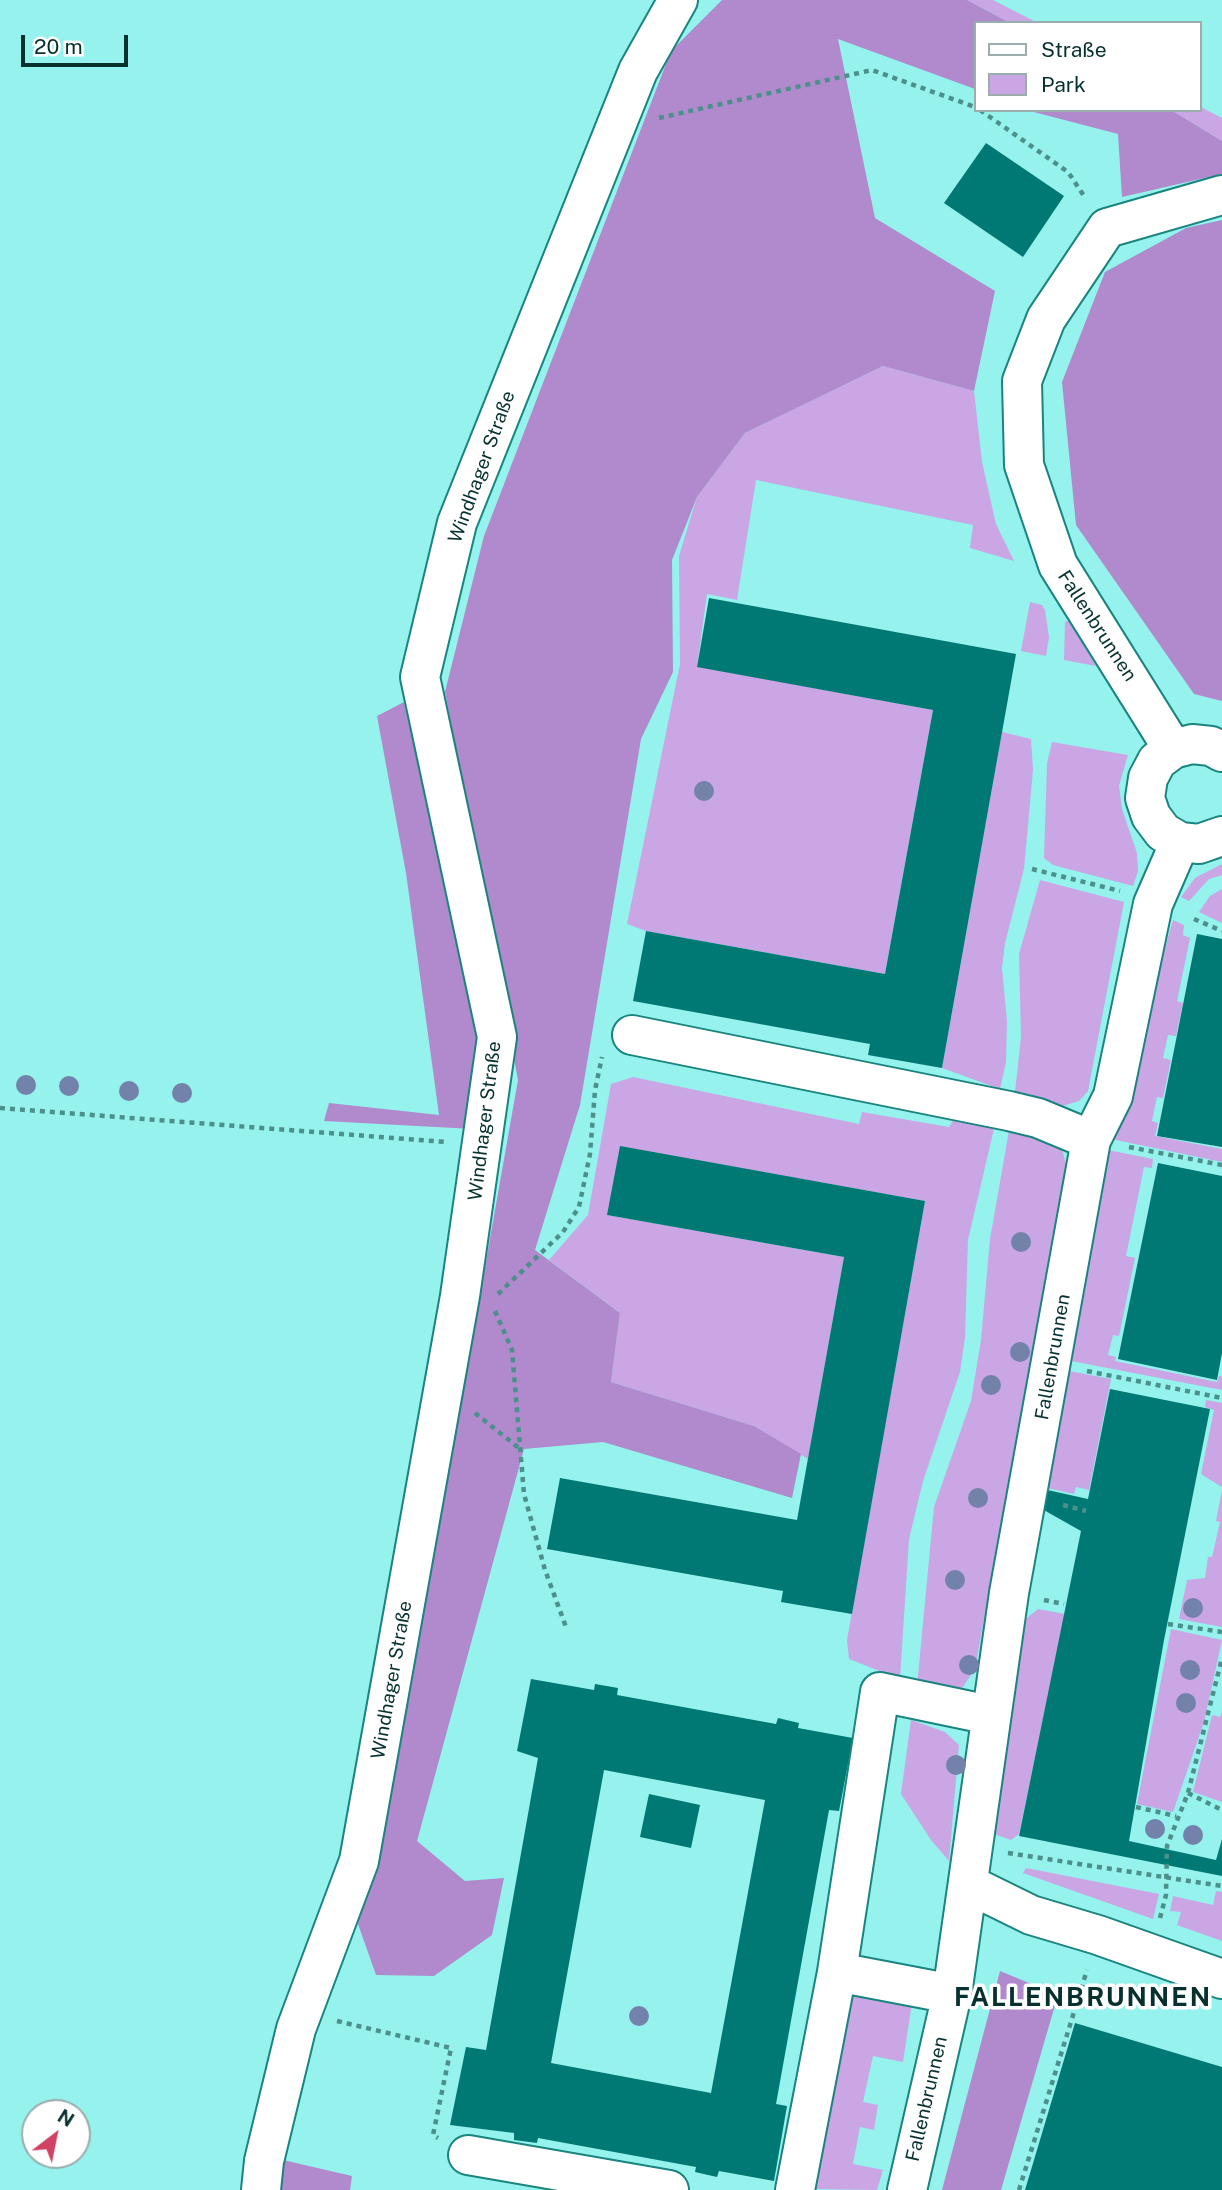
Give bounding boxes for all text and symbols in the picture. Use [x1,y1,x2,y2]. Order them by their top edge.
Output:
scale bar [24,21,131,65]
legend [974,21,1201,112]
text: 20 m [34,34,83,59]
text: Straße [1041,37,1107,62]
text: Park [1041,72,1086,97]
street label: Windhager Straße [444,388,520,546]
street label: Fallenbrunnen [1053,566,1141,686]
street label: Windhager Straße [464,1040,506,1202]
street label: Fallenbrunnen [1031,1292,1075,1422]
street label: Windhager Straße [367,1599,417,1761]
district label: FALLENBRUNNEN [956,1982,1210,2014]
street label: Fallenbrunnen [902,2034,952,2164]
north arrow [21,2099,91,2169]
text: N [54,2105,78,2131]

